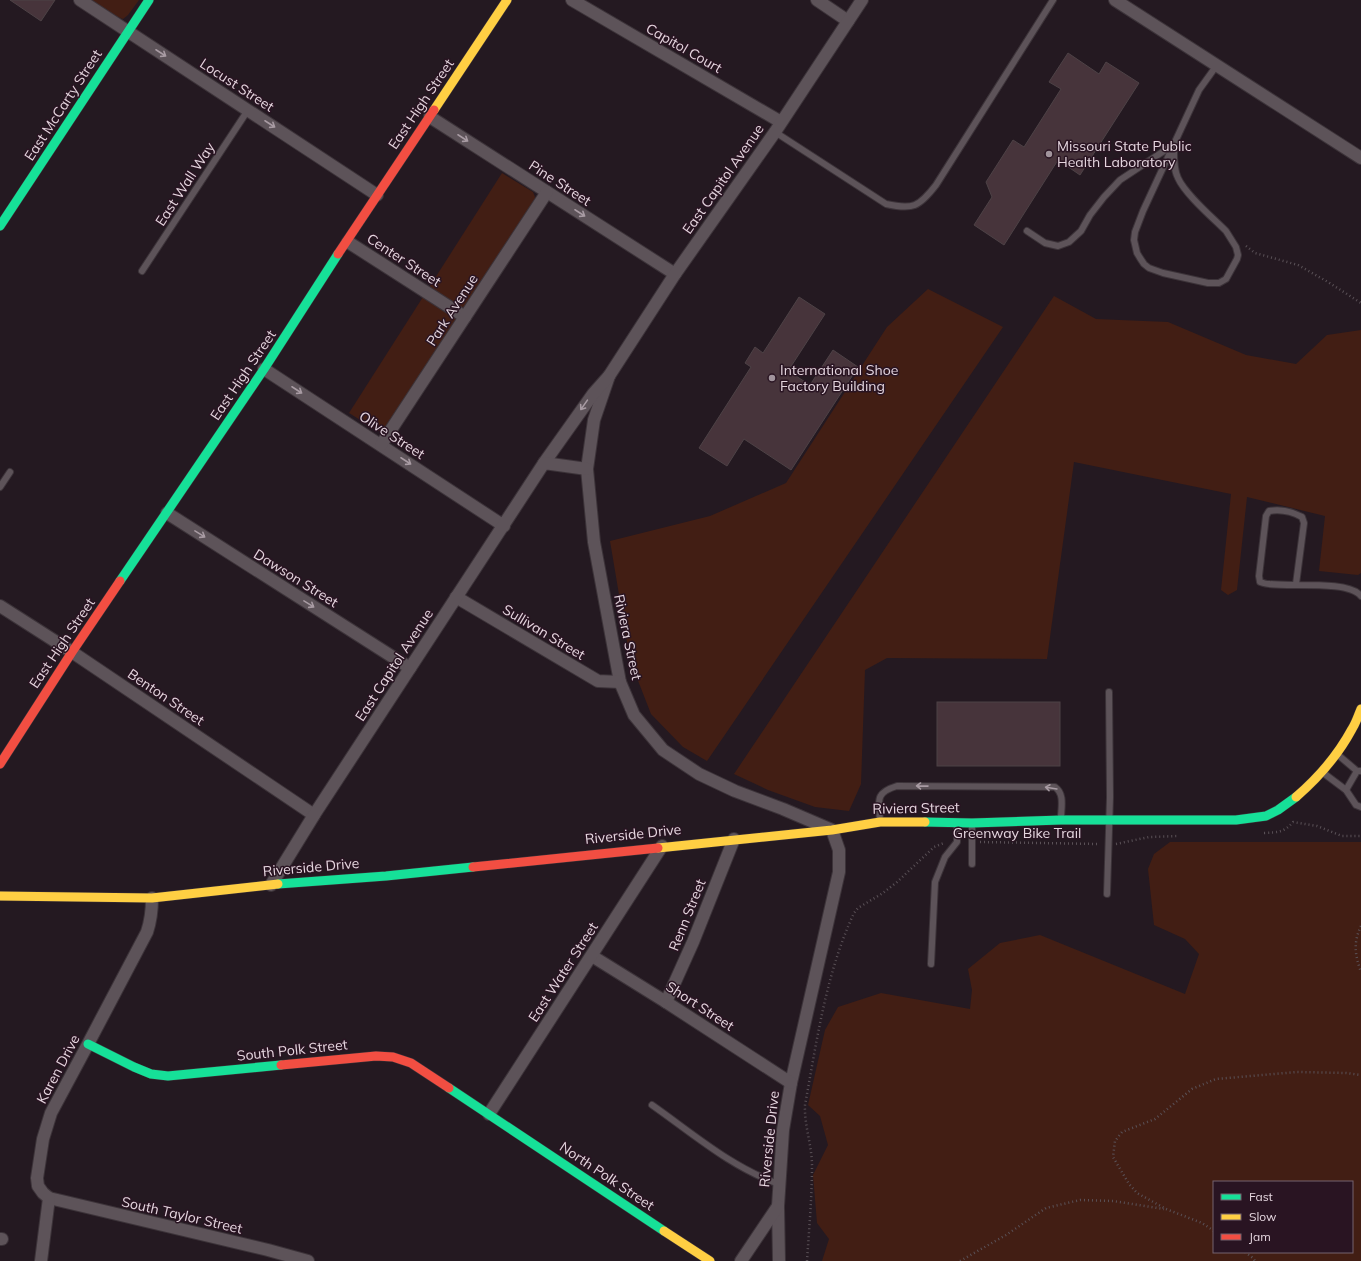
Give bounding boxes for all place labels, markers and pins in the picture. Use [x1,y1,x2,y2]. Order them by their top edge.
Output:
place label: Missouri State Public Health Laboratory [1057,137,1192,171]
marker: Missouri State Public Health Laboratory [1044,149,1054,159]
place label: International Shoe Factory Building [780,361,898,395]
marker: International Shoe Factory Building [767,373,777,383]

